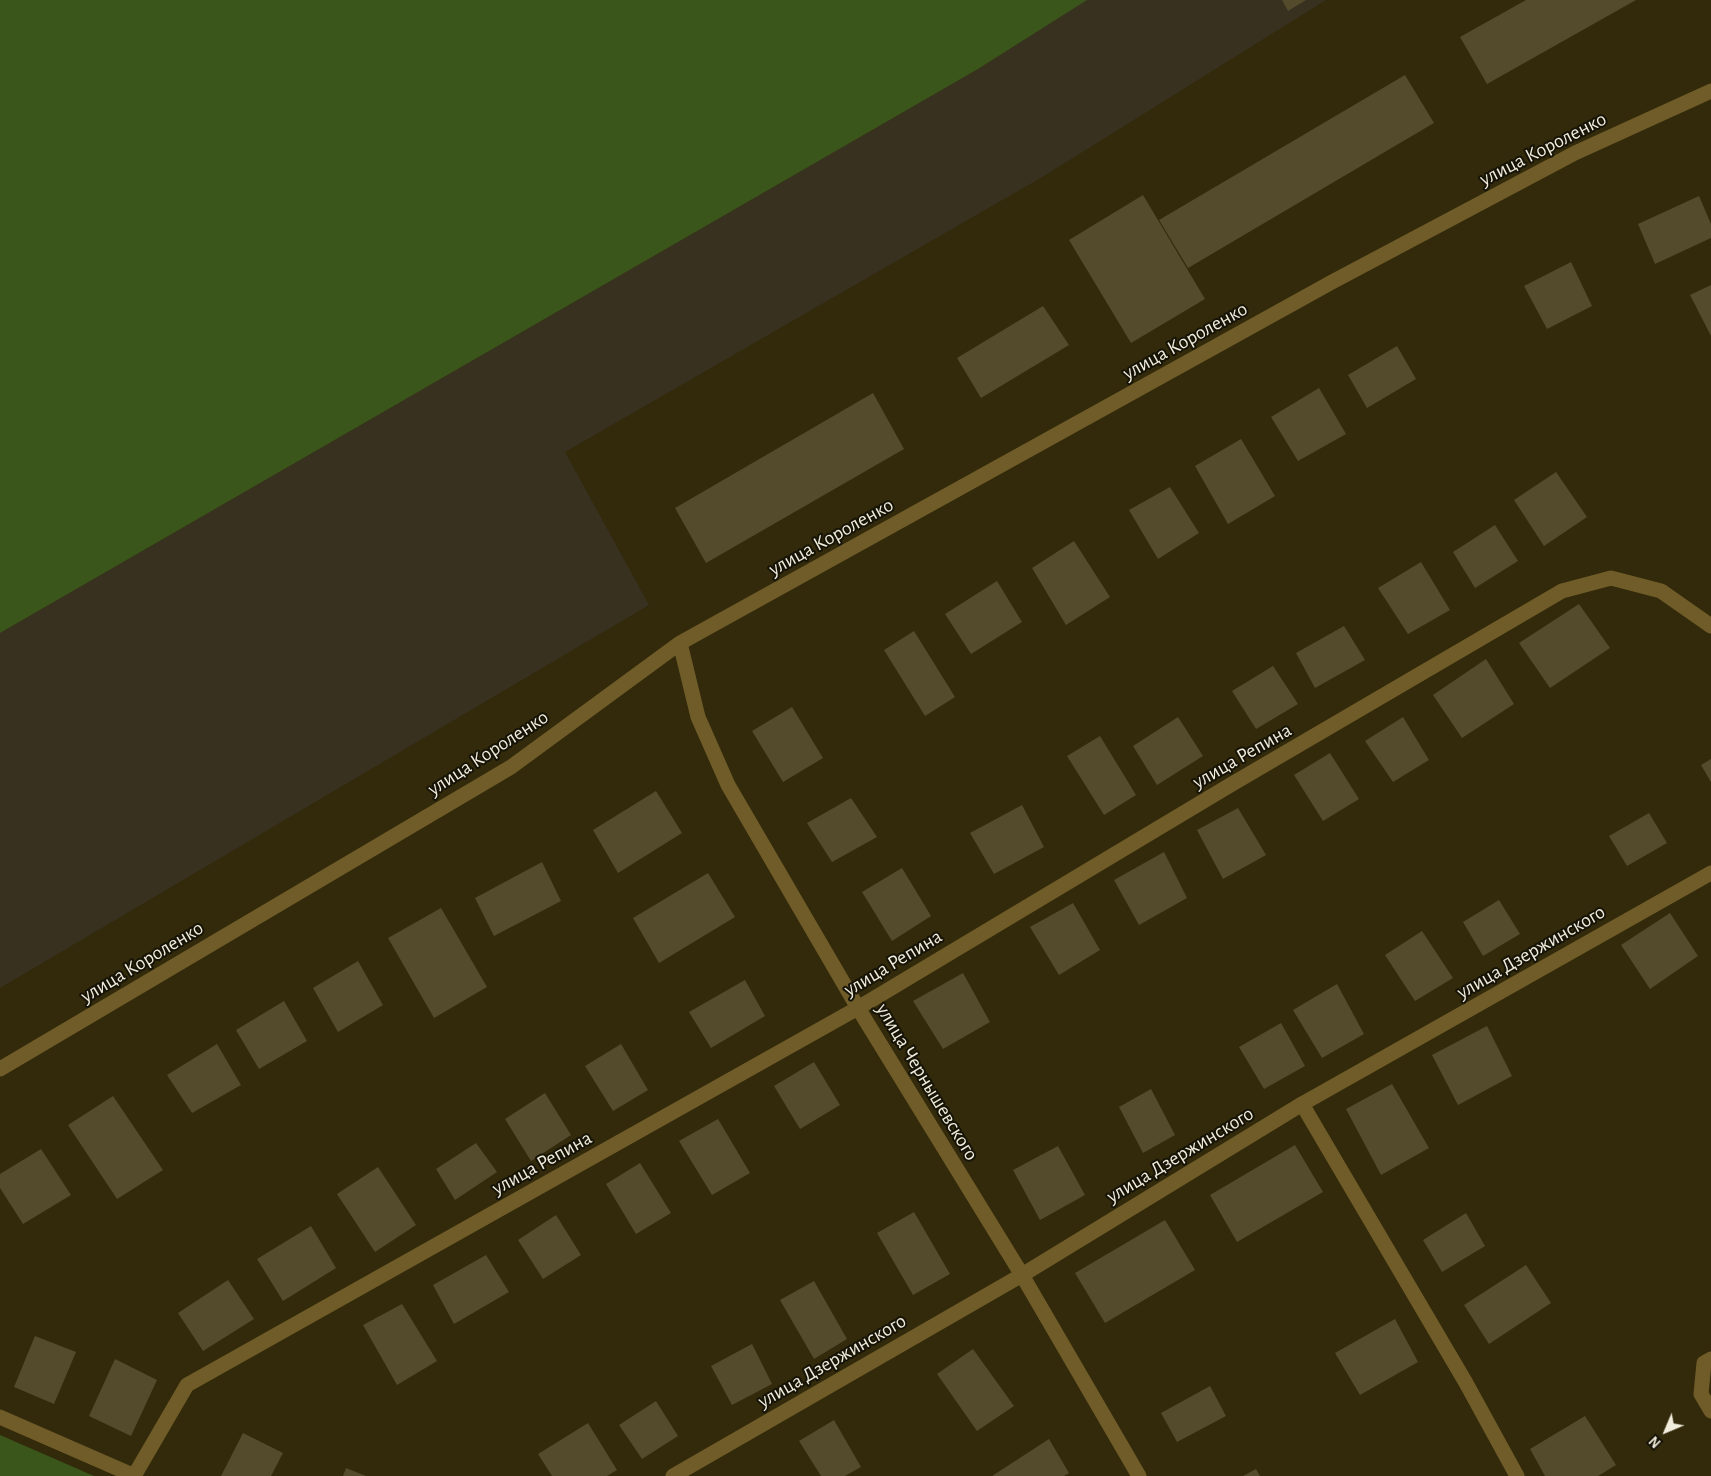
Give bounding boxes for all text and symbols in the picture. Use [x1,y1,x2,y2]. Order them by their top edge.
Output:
street label: улица Короленко [1476,107,1610,191]
street label: улица Короленко [1118,297,1252,385]
street label: улица Короленко [764,493,898,581]
street label: улица Короленко [423,705,553,801]
street label: улица Репина [1188,718,1296,794]
street label: улица Дзержинского [1453,900,1609,1004]
street label: улица Короленко [76,916,208,1008]
street label: улица Репина [839,924,947,1002]
street label: улица Чернышевского [871,999,983,1165]
street label: улица Дзержинского [1102,1102,1258,1208]
street label: улица Репина [488,1126,596,1200]
street label: улица Дзержинского [754,1309,910,1413]
north arrow [1641,1406,1691,1456]
text: N [1647,1433,1664,1450]

